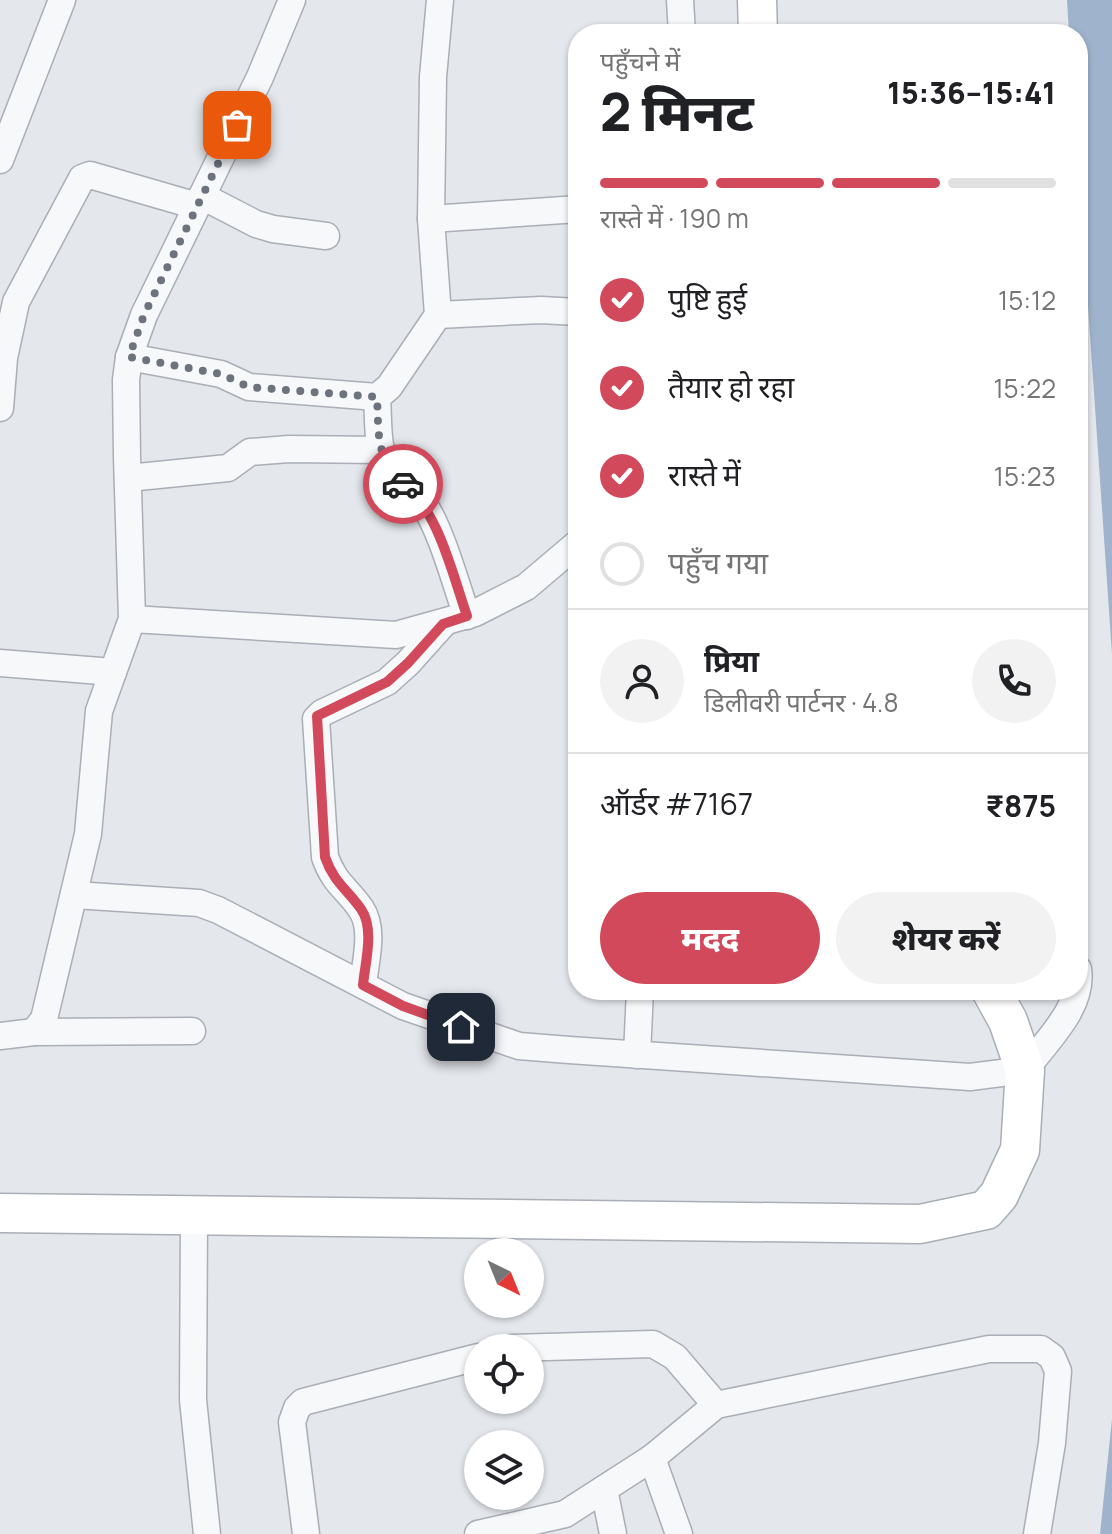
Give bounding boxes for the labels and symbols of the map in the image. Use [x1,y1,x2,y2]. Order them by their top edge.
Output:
pin [203,91,271,159]
courier [363,444,443,524]
pin [427,993,495,1061]
north arrow [464,1238,544,1318]

